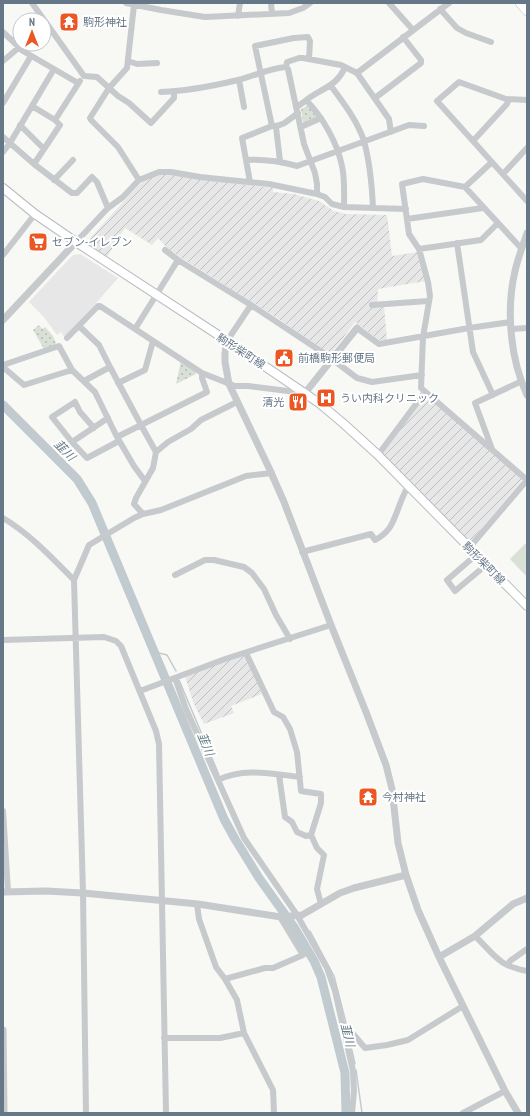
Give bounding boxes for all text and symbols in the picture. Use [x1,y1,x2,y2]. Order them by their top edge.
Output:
temple icon: 駒形神社 [58,11,80,33]
north arrow [12,12,52,52]
text: N [29,15,35,29]
place label: 駒形神社 [83,15,127,29]
supermarket icon: セブン-イレブン [27,231,49,253]
place label: セブン-イレブン [52,235,132,249]
street label: 駒形柴町線 [214,330,268,372]
public building icon: 前橋駒形郵便局 [273,347,295,369]
place label: 前橋駒形郵便局 [298,351,375,365]
hospital icon: うい内科クリニック [315,387,337,409]
restaurant icon: 清光 [287,391,309,413]
place label: うい内科クリニック [340,391,439,405]
place label: 清光 [262,395,284,409]
water label: 韮川 [51,436,80,465]
street label: 駒形柴町線 [460,539,508,587]
water label: 韮川 [194,730,218,760]
temple icon: 今村神社 [357,786,379,808]
place label: 今村神社 [382,790,426,804]
water label: 韮川 [338,1022,359,1050]

